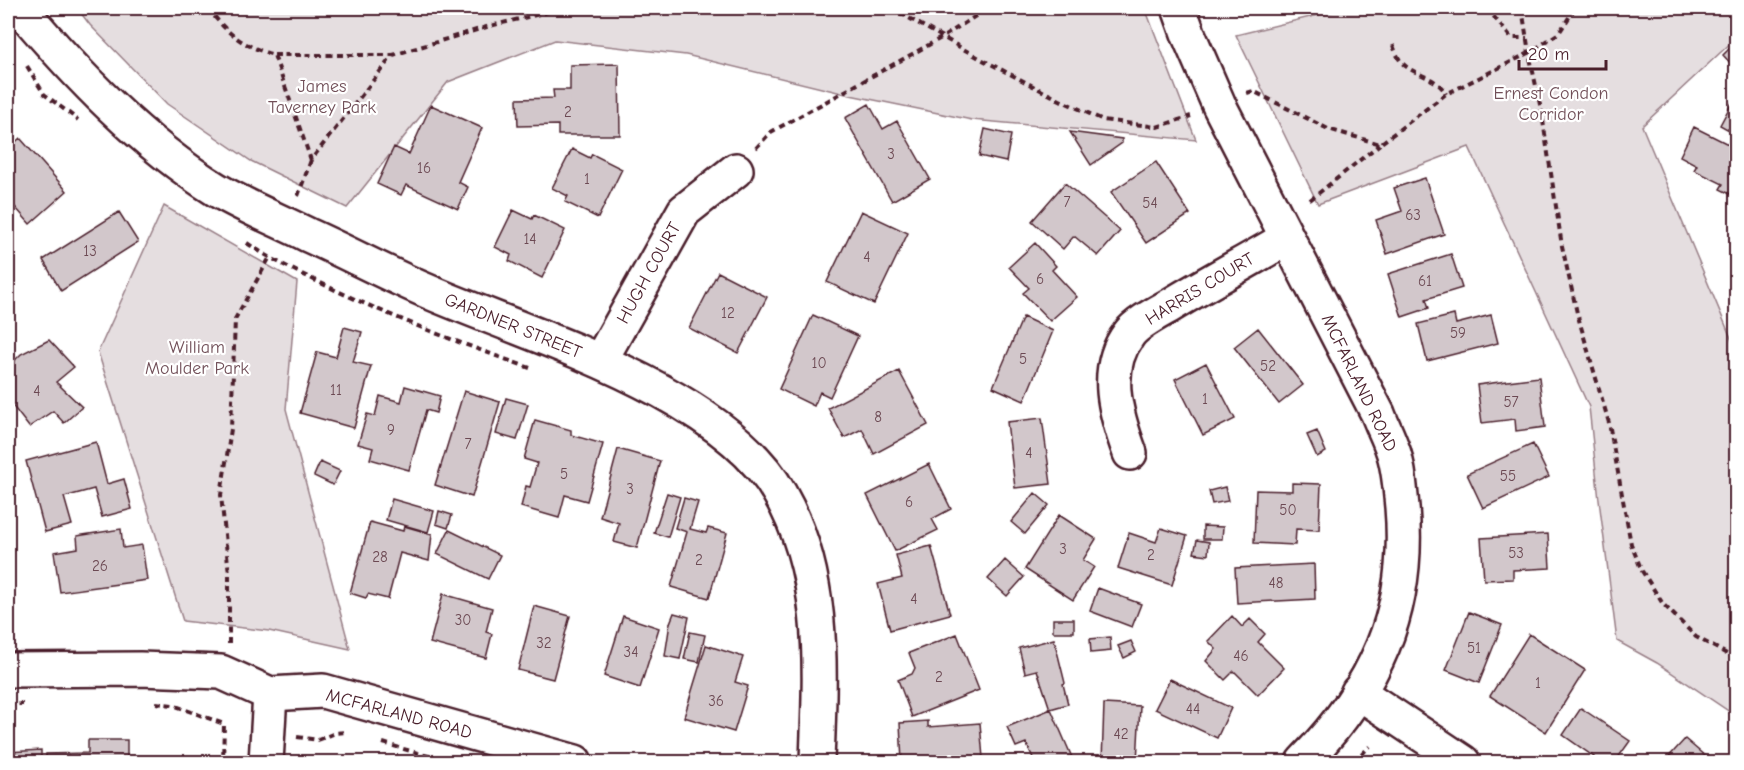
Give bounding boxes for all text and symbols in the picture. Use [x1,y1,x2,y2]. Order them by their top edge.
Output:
scale bar [1519,33,1606,71]
text: 20 m [1528,44,1569,65]
park label: James Taverney Park [268,76,376,118]
park label: Ernest Condon Corridor [1493,83,1609,125]
house number: 2 [564,103,572,121]
house number: 3 [887,145,895,163]
house number: 16 [417,159,431,177]
house number: 1 [584,170,590,188]
house number: 7 [1063,193,1071,211]
house number: 54 [1142,194,1158,212]
house number: 63 [1405,206,1421,224]
street label: HUGH COURT [613,218,686,327]
house number: 14 [523,230,537,248]
house number: 13 [83,242,97,260]
house number: 4 [863,248,871,266]
street label: HARRIS COURT [1142,248,1259,330]
house number: 6 [1036,270,1044,288]
house number: 61 [1418,272,1432,290]
street label: GARDNER STREET [441,289,585,363]
house number: 12 [721,304,735,322]
street label: MCFARLAND ROAD [1317,311,1401,455]
house number: 59 [1450,324,1466,342]
park label: William Moulder Park [145,337,249,379]
house number: 5 [1019,350,1027,368]
house number: 10 [811,354,827,372]
house number: 52 [1260,357,1276,375]
house number: 11 [330,381,342,399]
house number: 4 [33,382,41,400]
house number: 1 [1202,390,1208,408]
house number: 57 [1503,393,1519,411]
house number: 8 [874,408,882,426]
house number: 9 [387,421,395,439]
house number: 7 [464,435,472,453]
house number: 4 [1025,444,1033,462]
house number: 5 [560,465,568,483]
house number: 55 [1500,467,1516,485]
house number: 3 [626,480,634,498]
house number: 6 [905,493,913,511]
house number: 50 [1279,501,1297,519]
house number: 3 [1059,540,1067,558]
house number: 53 [1508,544,1524,562]
house number: 2 [1147,546,1155,564]
house number: 28 [372,548,388,566]
house number: 2 [695,551,703,569]
house number: 26 [92,557,108,575]
house number: 48 [1269,574,1284,592]
house number: 4 [910,590,918,608]
house number: 30 [455,611,471,629]
house number: 32 [536,634,552,652]
house number: 51 [1467,639,1481,657]
house number: 34 [624,643,638,661]
house number: 46 [1233,647,1249,665]
house number: 2 [935,668,943,686]
house number: 1 [1535,674,1541,692]
street label: MCFARLAND ROAD [324,684,474,744]
house number: 36 [708,692,724,710]
house number: 44 [1186,700,1200,718]
house number: 42 [1113,725,1129,743]

